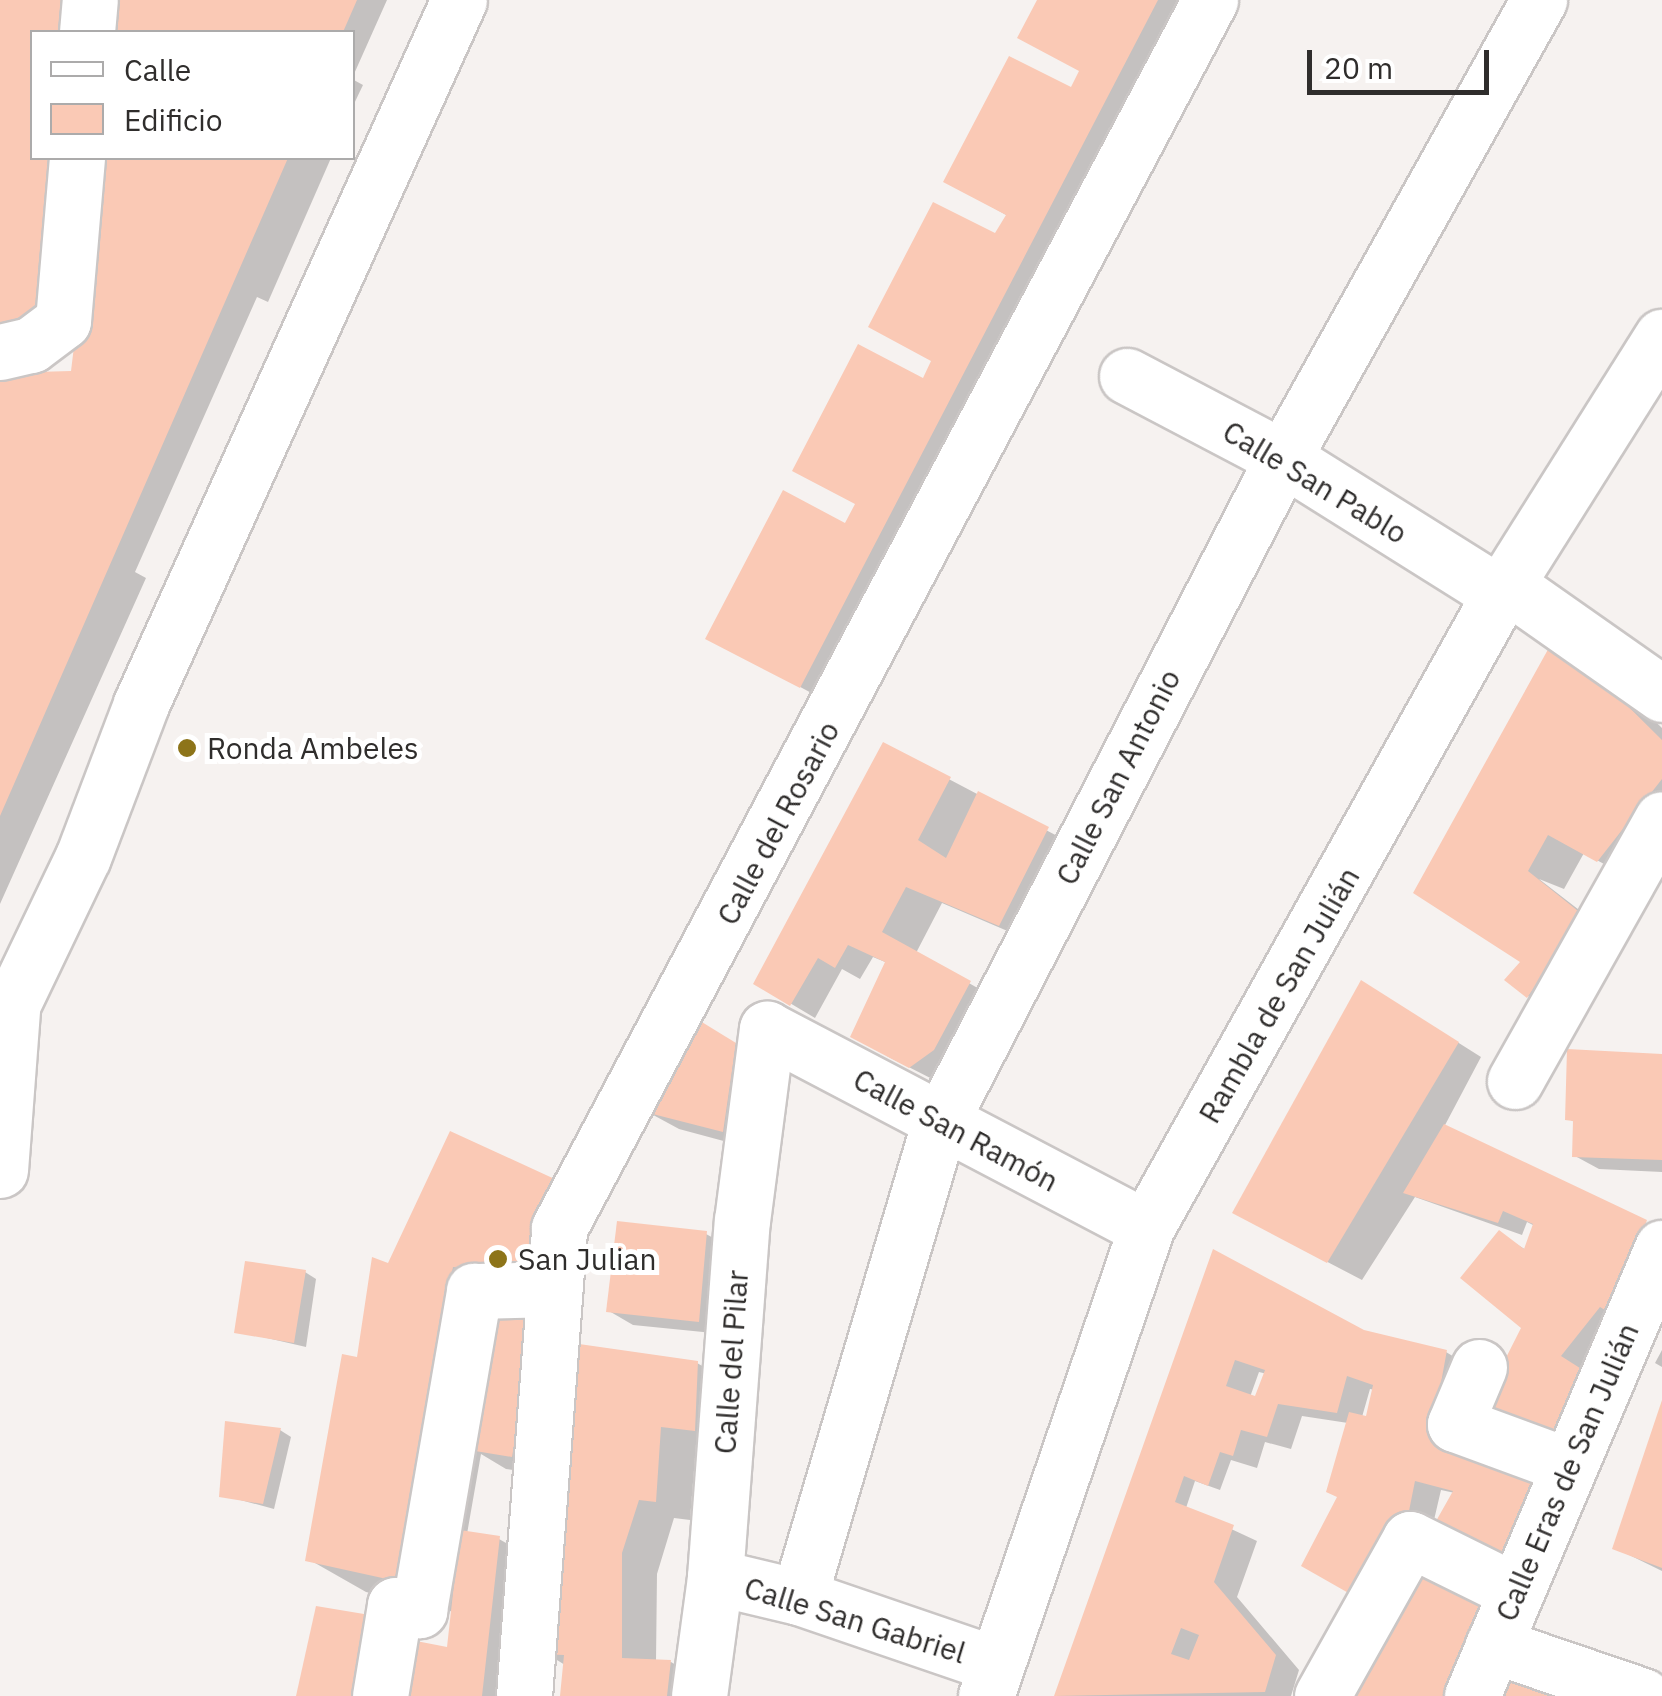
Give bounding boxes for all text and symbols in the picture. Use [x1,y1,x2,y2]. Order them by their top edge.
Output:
legend [30,30,355,160]
scale bar [1312,30,1494,92]
text: 20 m [1324,48,1393,87]
text: Calle [124,50,191,89]
text: Edificio [124,100,223,139]
street label: Calle San Pablo [1216,413,1414,551]
street label: Calle San Antonio [1048,663,1188,891]
street label: Calle del Rosario [709,715,847,931]
place label: Ronda Ambeles [207,730,419,766]
marker: Ronda Ambeles [176,737,198,759]
street label: Rambla de San Julián [1191,861,1367,1129]
street label: Calle San Ramón [847,1061,1065,1199]
place label: San Julian [518,1241,657,1277]
marker: San Julian [487,1248,509,1270]
street label: Calle del Pilar [707,1269,755,1455]
street label: Calle Eras de San Julián [1488,1318,1646,1626]
street label: Calle San Gabriel [740,1569,970,1671]

